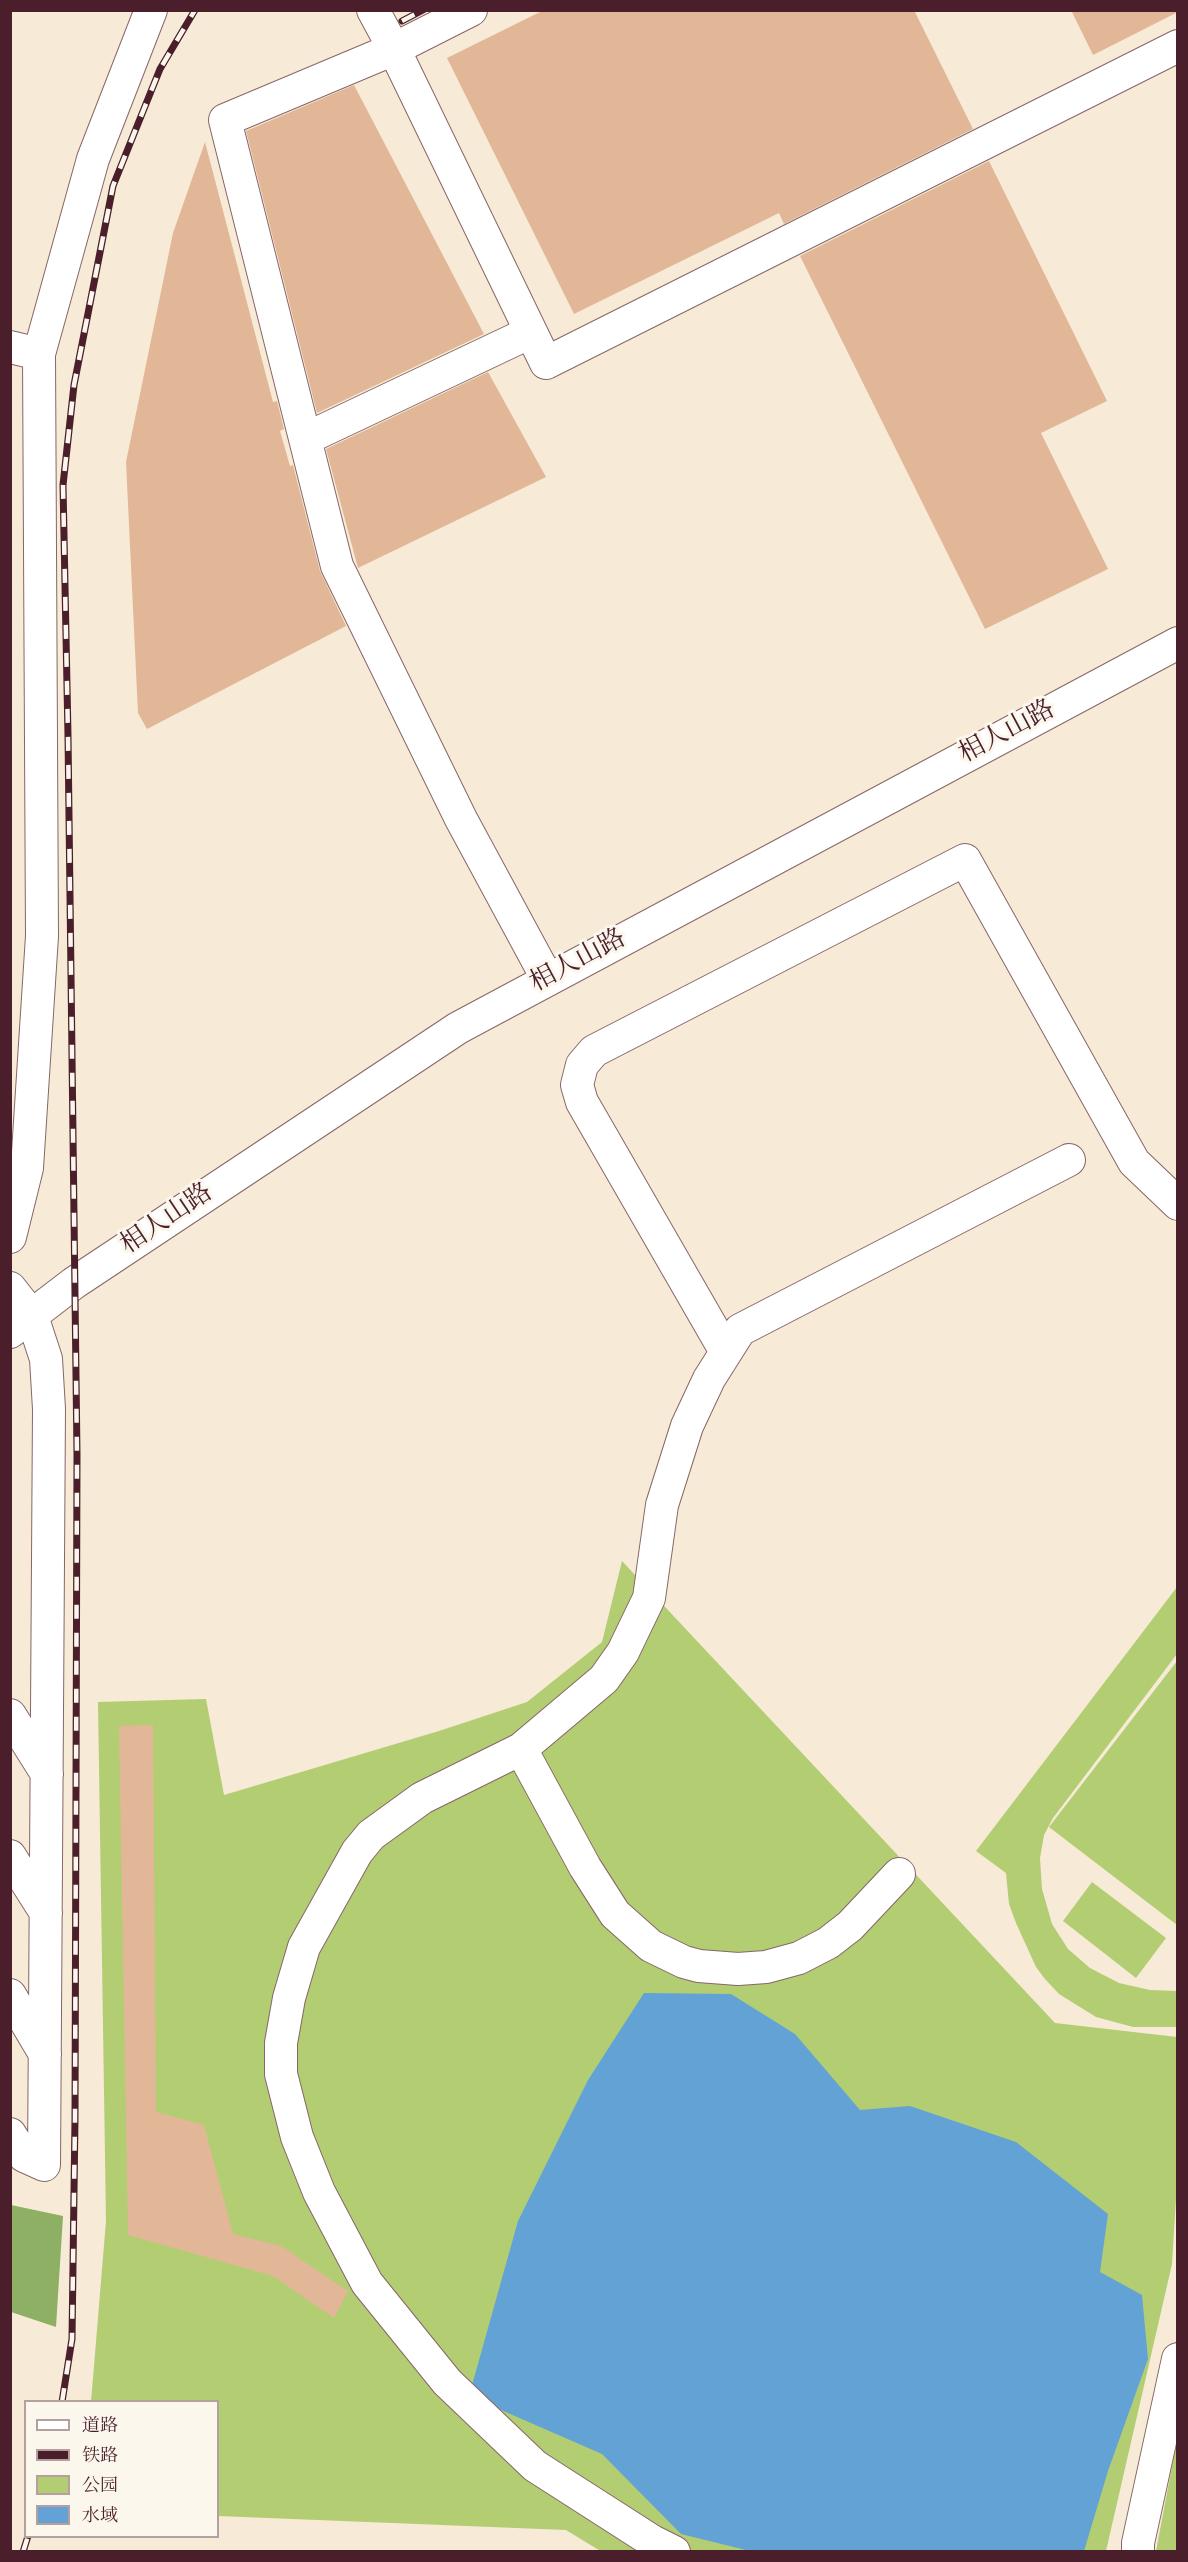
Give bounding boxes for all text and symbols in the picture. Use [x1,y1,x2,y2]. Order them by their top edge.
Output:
street label: 相人山路 [955,696,1061,772]
street label: 相人山路 [526,925,632,1001]
street label: 相人山路 [116,1179,220,1263]
legend [24,2400,219,2538]
text: 道路 [82,2414,118,2440]
text: 铁路 [82,2444,118,2470]
text: 公园 [82,2474,118,2500]
text: 水域 [82,2504,118,2530]

